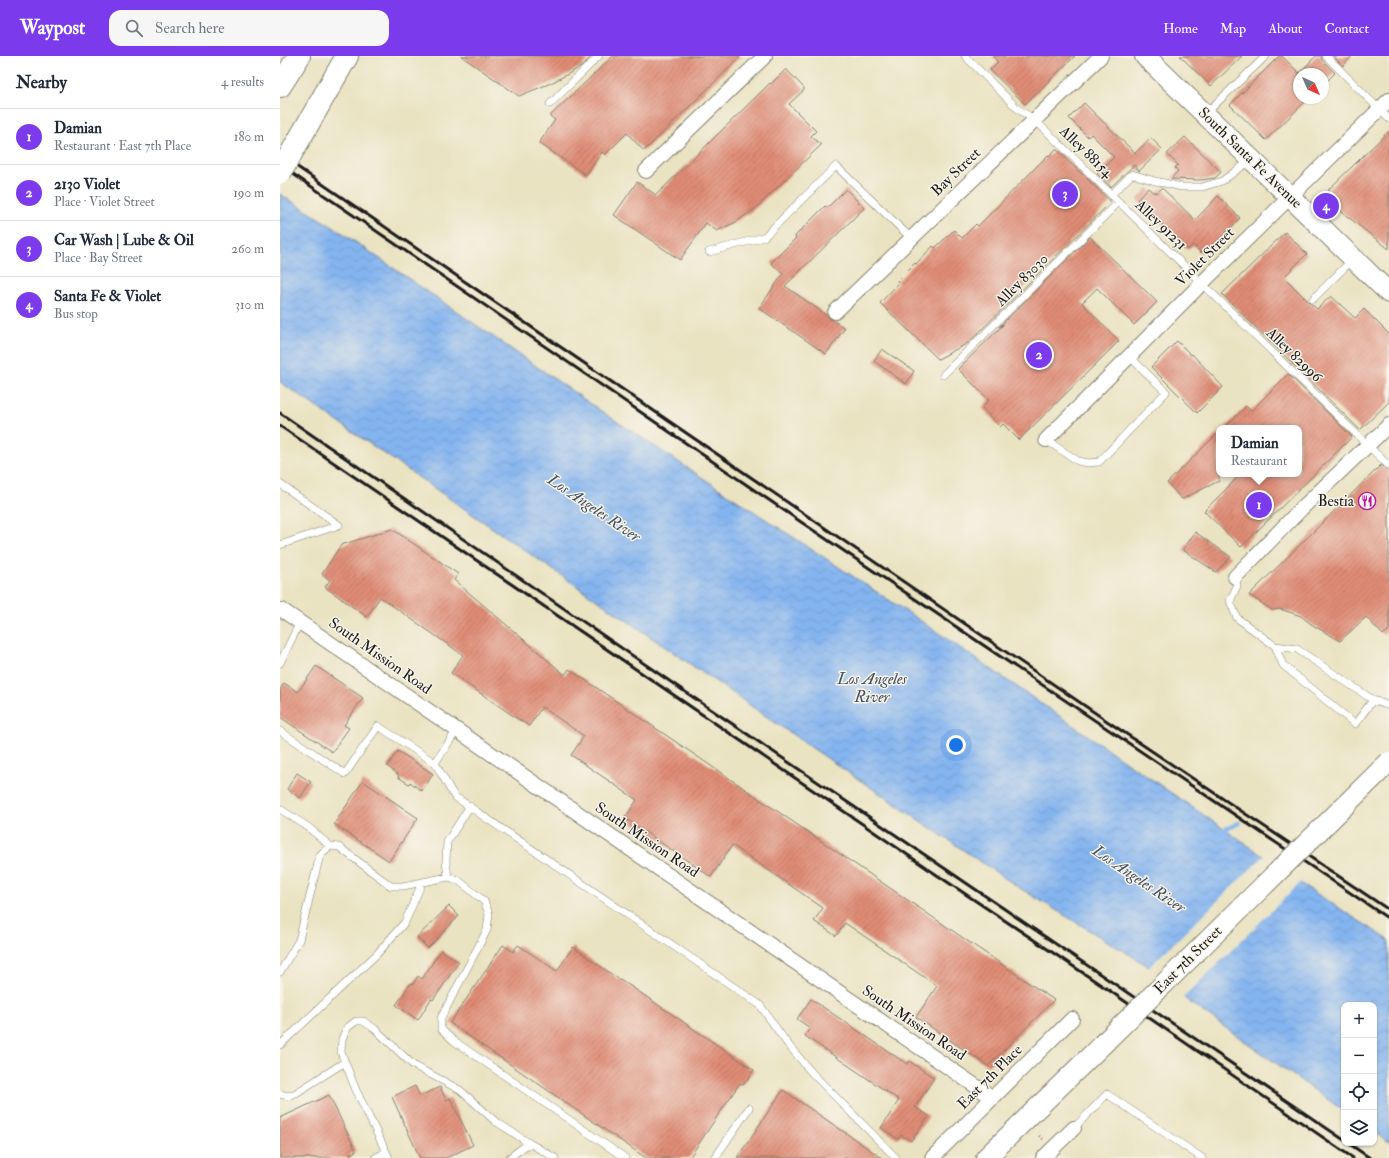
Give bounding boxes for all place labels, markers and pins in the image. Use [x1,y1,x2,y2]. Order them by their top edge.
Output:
pin: 3 [1052,179,1078,209]
pin: 4 [1313,191,1339,221]
pin: 2 [1026,340,1052,370]
pin: 1 [1246,490,1272,520]
restaurant icon: Bestia [1357,491,1377,511]
place label: Bestia [1318,492,1355,511]

